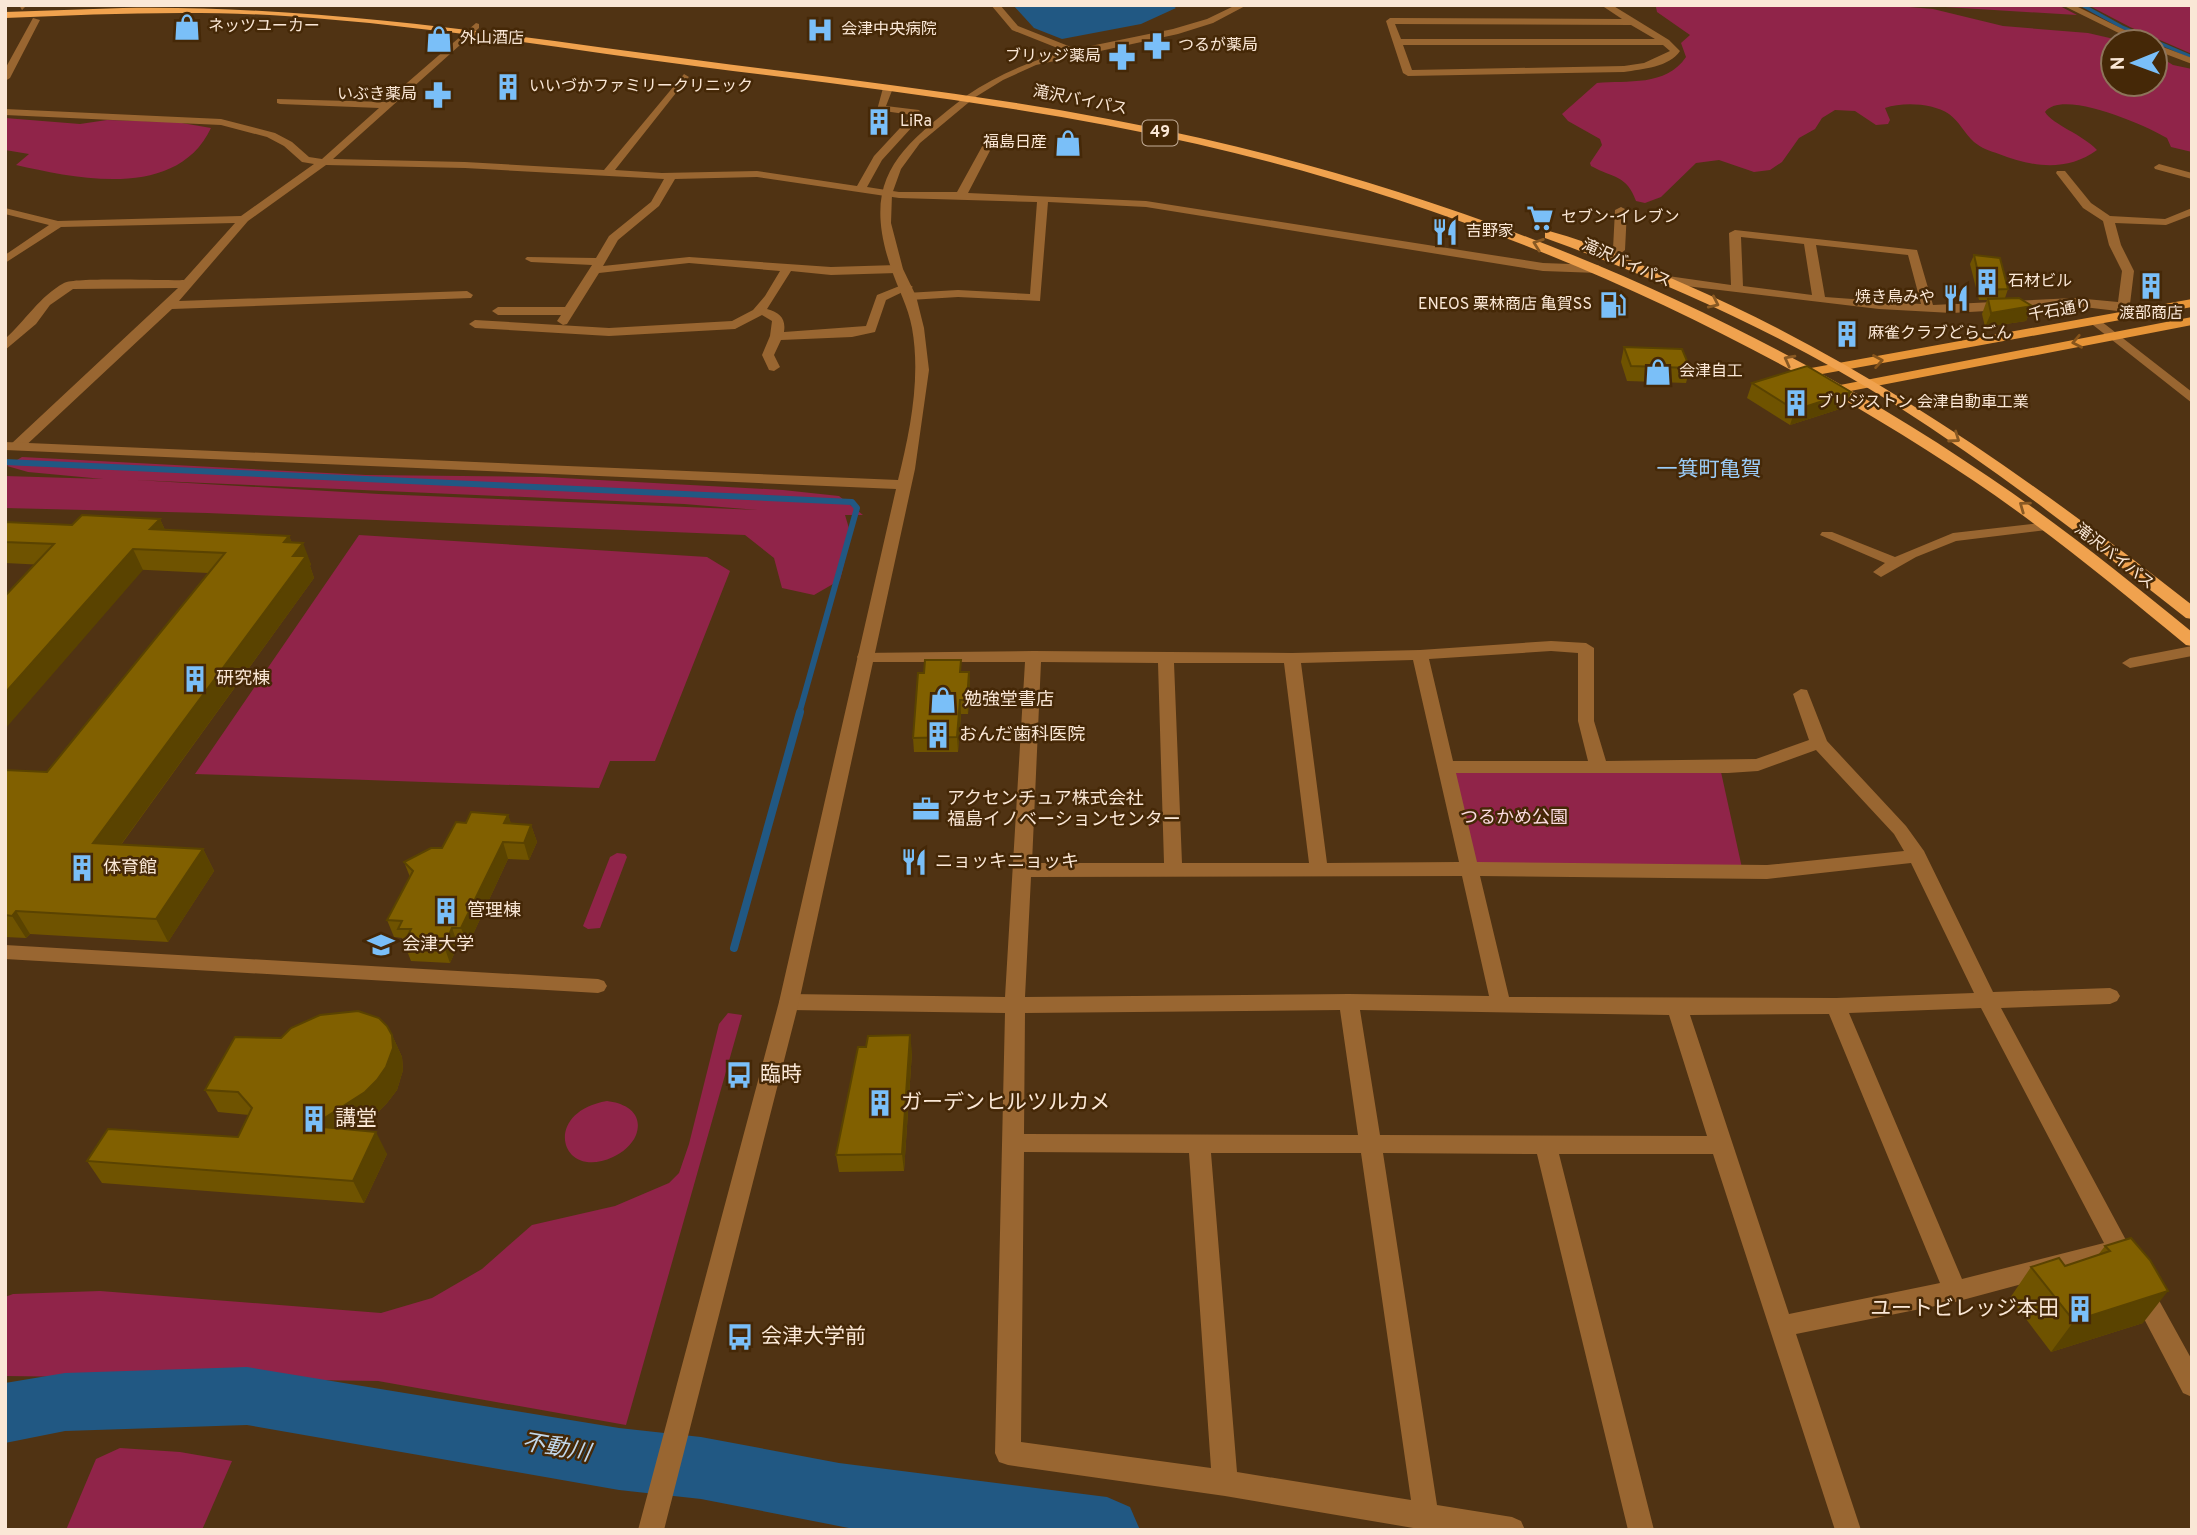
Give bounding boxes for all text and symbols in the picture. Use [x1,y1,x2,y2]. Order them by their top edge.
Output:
shop icon: ネッツユーカー [172,12,202,42]
hospital icon: 会津中央病院 [805,15,835,45]
place label: ネッツユーカー [208,17,320,37]
place label: 会津中央病院 [841,20,937,40]
shop icon: 外山酒店 [424,24,454,54]
north arrow [2099,28,2169,98]
place label: 外山酒店 [460,29,524,49]
pharmacy icon: つるが薬局 [1142,31,1172,61]
place label: つるが薬局 [1178,36,1258,56]
pharmacy icon: ブリッジ薬局 [1107,42,1137,72]
place label: ブリッジ薬局 [1005,47,1101,67]
text: N [2107,56,2131,70]
building icon: いいづかファミリークリニック [493,72,523,102]
place label: いいづかファミリークリニック [529,77,753,97]
pharmacy icon: いぶき薬局 [423,80,453,110]
street label: 滝沢バイパス [1031,82,1129,120]
place label: いぶき薬局 [337,85,417,105]
building icon: LiRa [864,107,894,137]
place label: LiRa [900,112,932,132]
road number: 49 [1142,120,1178,146]
shop icon: 福島日産 [1053,128,1083,158]
place label: 福島日産 [983,133,1047,153]
supermarket icon: セブン-イレブン [1525,203,1555,233]
place label: セブン-イレブン [1561,208,1679,228]
restaurant icon: 吉野家 [1430,217,1460,247]
place label: 吉野家 [1466,222,1514,242]
street label: 滝沢バイパス [1578,235,1674,293]
one-way arrow [1533,238,1545,252]
building icon: 石材ビル [1972,267,2002,297]
building icon: 渡部商店 [2136,271,2166,301]
place label: 石材ビル [2008,272,2072,292]
restaurant icon: 焼き鳥みや [1941,283,1971,313]
place label: 焼き鳥みや [1855,288,1935,308]
fuel station icon: ENEOS 栗林商店 亀賀SS [1598,290,1628,320]
place label: ENEOS 栗林商店 亀賀SS [1418,295,1592,315]
one-way arrow [1707,295,1720,309]
street label: 千石通り [2027,296,2093,326]
place label: 渡部商店 [2119,304,2183,324]
building icon: 麻雀クラブどらごん [1832,319,1862,349]
place label: 麻雀クラブどらごん [1868,324,2012,344]
one-way arrow [2071,334,2083,349]
one-way arrow [1872,354,1884,369]
one-way arrow [1784,355,1796,369]
shop icon: 会津自工 [1643,357,1673,387]
place label: 会津自工 [1679,362,1743,382]
building icon: ブリジストン 会津自動車工業 [1781,388,1811,418]
place label: ブリジストン 会津自動車工業 [1817,393,2029,413]
one-way arrow [1947,430,1960,442]
district label: 一箕町亀賀 [1657,457,1762,484]
one-way arrow [2019,502,2032,514]
street label: 滝沢バイパス [2070,520,2158,594]
building icon: 研究棟 [180,664,210,694]
place label: 研究棟 [216,668,270,691]
shop icon: 勉強堂書店 [928,685,958,715]
place label: 勉強堂書店 [964,689,1054,712]
building icon: おんだ歯科医院 [923,720,953,750]
place label: おんだ歯科医院 [959,724,1085,747]
place label: アクセンチュア株式会社 福島イノベーションセンター [947,788,1181,832]
office icon: アクセンチュア株式会社 福島イノベーションセンター [911,794,941,824]
park label: つるかめ公園 [1460,807,1568,830]
restaurant icon: ニョッキニョッキ [899,847,929,877]
place label: ニョッキニョッキ [935,851,1079,874]
building icon: 体育館 [67,853,97,883]
place label: 体育館 [103,857,157,880]
building icon: 管理棟 [431,896,461,926]
place label: 管理棟 [467,900,521,923]
school or university icon: 会津大学 [366,930,396,960]
place label: 会津大学 [402,934,474,957]
bus stop icon: 臨時 [724,1060,754,1090]
place label: 臨時 [760,1062,802,1089]
building icon: ガーデンヒルツルカメ [865,1088,895,1118]
place label: ガーデンヒルツルカメ [901,1090,1110,1117]
building icon: 講堂 [299,1104,329,1134]
place label: 講堂 [335,1106,377,1133]
building icon: ユートビレッジ本田 [2065,1294,2095,1324]
place label: ユートビレッジ本田 [1870,1296,2059,1323]
bus stop icon: 会津大学前 [725,1322,755,1352]
place label: 会津大学前 [761,1324,866,1351]
water label: 不動川 [520,1429,595,1470]

